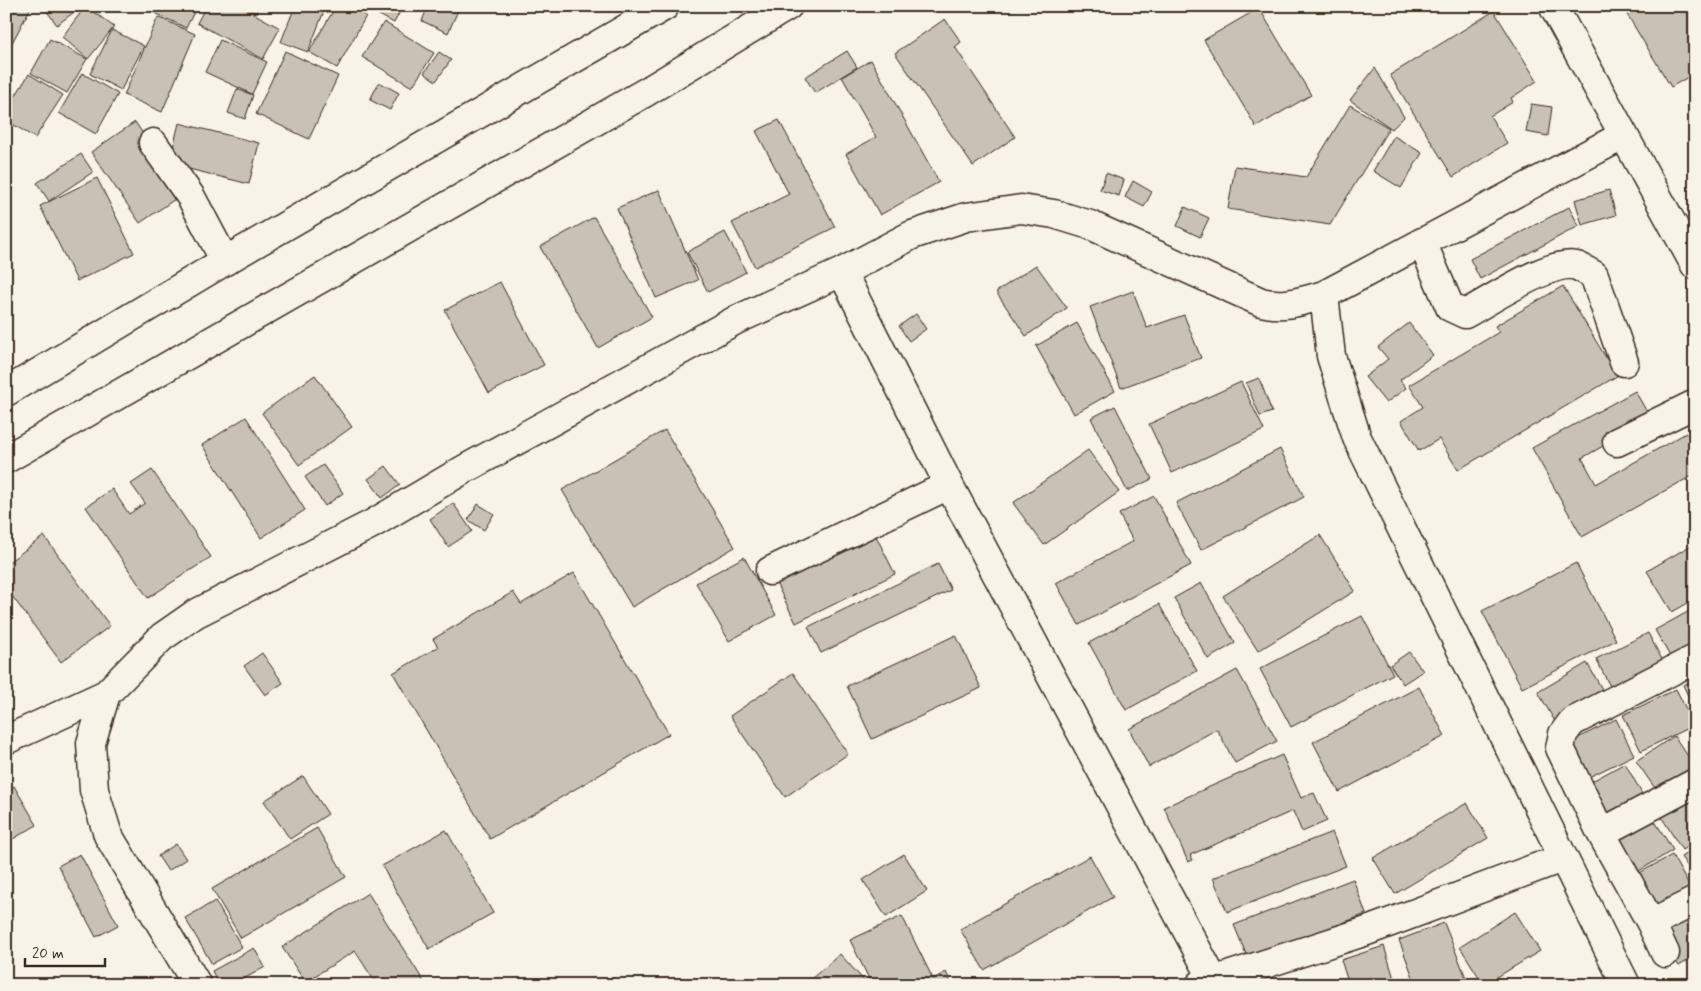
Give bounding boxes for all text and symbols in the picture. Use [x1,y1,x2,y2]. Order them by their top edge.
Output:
scale bar [25,936,105,968]
text: 20 m [32,944,64,964]

